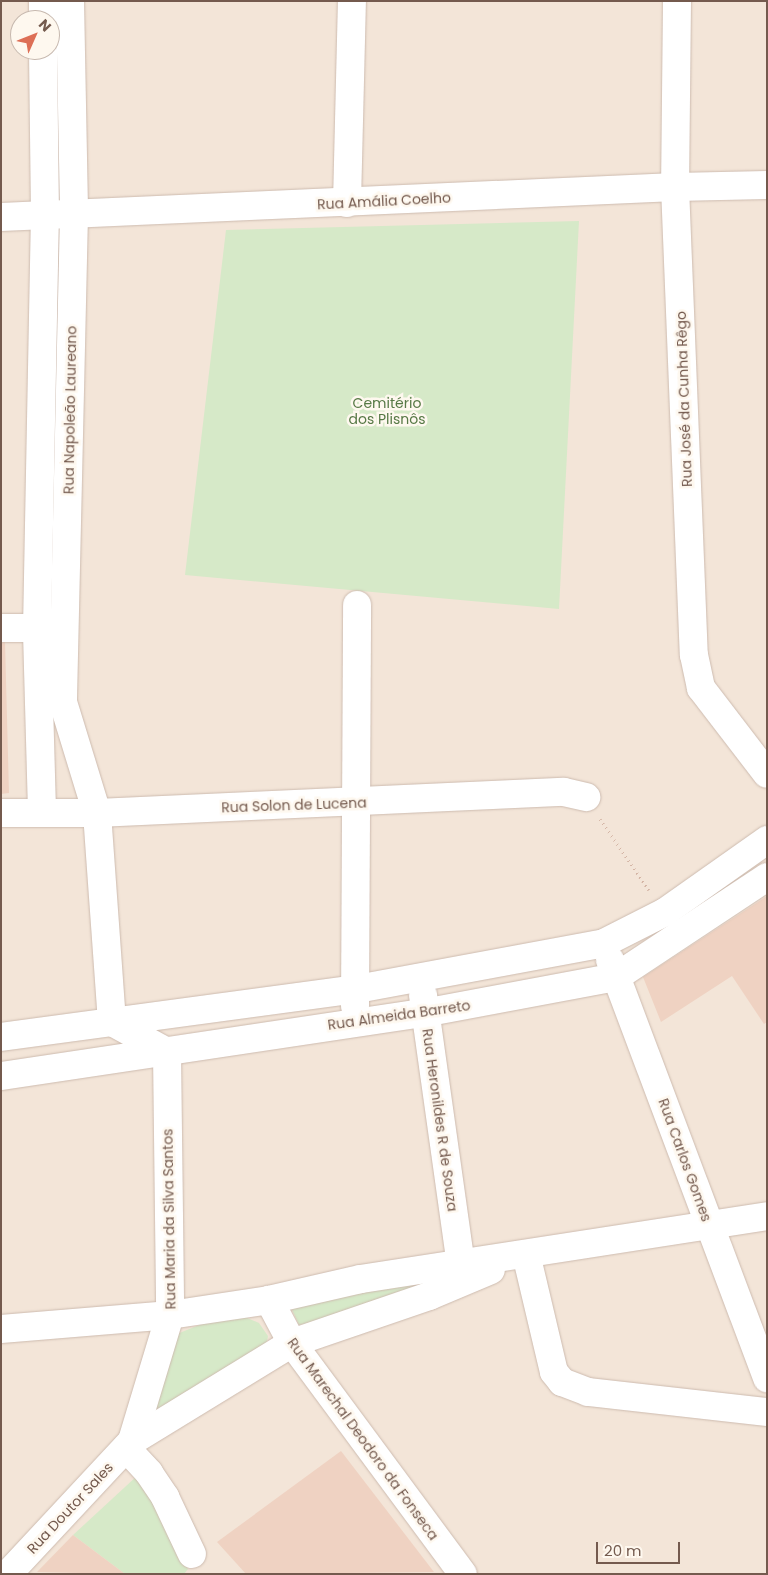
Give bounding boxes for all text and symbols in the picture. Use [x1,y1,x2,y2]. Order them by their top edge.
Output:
north arrow [10,10,60,60]
text: N [34,15,56,36]
street label: Rua Amália Coelho [317,189,451,213]
street label: Rua José da Cunha Rêgo [673,311,695,487]
street label: Rua Napoleão Laureano [60,326,80,494]
park label: Cemitério dos Plisnôs [349,395,425,428]
street label: Rua Solon de Lucena [221,794,367,816]
street label: Rua Almeida Barreto [327,997,471,1033]
street label: Rua Heronildes R de Souza [419,1028,461,1212]
street label: Rua Carlos Gomes [655,1096,715,1224]
street label: Rua Maria da Silva Santos [159,1128,179,1310]
street label: Rua Marechal Deodoro da Fonseca [284,1335,442,1543]
street label: Rua Doutor Sales [23,1459,117,1557]
scale bar [598,1532,682,1564]
text: 20 m [604,1540,642,1561]

